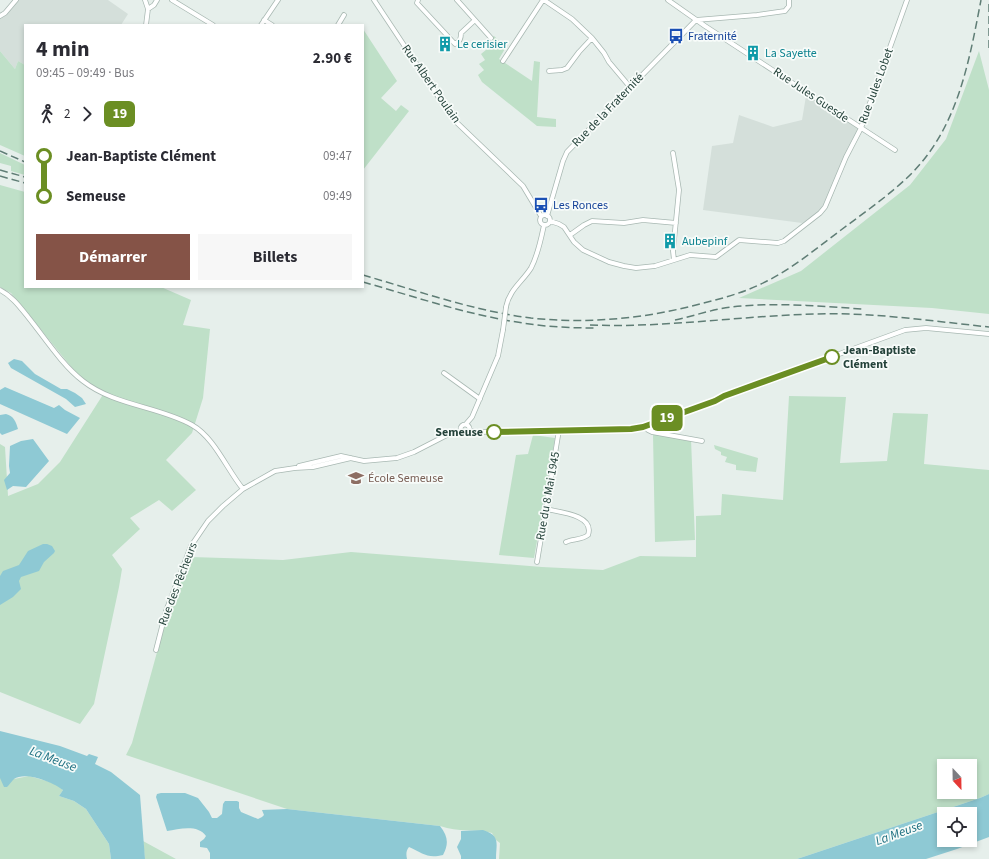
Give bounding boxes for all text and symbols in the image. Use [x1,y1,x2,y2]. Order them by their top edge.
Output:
bus stop icon: Fraternité [667,27,685,45]
place label: Fraternité [688,28,737,45]
text: 4 min [36,33,90,65]
building icon: Le cerisier [436,35,454,53]
place label: Le cerisier [457,36,508,53]
street label: Rue Albert Poulain [397,41,465,127]
building icon: La Sayette [744,44,762,62]
place label: La Sayette [765,45,817,62]
street label: Rue Jules Lobet [854,46,898,126]
text: 2.90 € [313,48,352,69]
street label: Rue Jules Guesde [770,63,852,127]
text: 09:45 – 09:49 · Bus [36,64,134,82]
street label: Rue de la Fraternité [568,69,648,151]
icon: walk [36,103,58,125]
icon: forward [76,103,98,125]
text: 19 [112,104,127,124]
text: 2 [64,105,70,123]
text: Jean-Baptiste Clément [66,146,216,167]
text: 09:47 [323,147,352,165]
text: Semeuse [66,186,126,207]
text: 09:49 [323,187,352,205]
bus stop icon: Les Ronces [532,196,550,214]
place label: Les Ronces [553,197,608,214]
building icon: Aubepinf [661,232,679,250]
place label: Aubepinf [682,233,728,250]
button: Démarrer [36,234,190,280]
button: Billets [198,234,352,280]
place label: Jean-Baptiste Clément [843,342,916,373]
marker: Jean-Baptiste Clément [824,349,840,365]
line badge: 19 [649,405,685,431]
text: 19 [660,408,674,428]
place label: Semeuse [435,424,483,441]
marker: Semeuse [486,424,502,440]
street label: Rue du 8 Mai 1945 [532,450,564,542]
school or university icon: École Semeuse [347,469,365,487]
place label: École Semeuse [368,470,443,487]
street label: Rue des Pêcheurs [154,540,202,628]
water label: La Meuse [27,742,79,776]
north arrow [937,759,977,799]
map controls [937,759,977,847]
button: locate [937,807,977,847]
water label: La Meuse [873,816,925,850]

